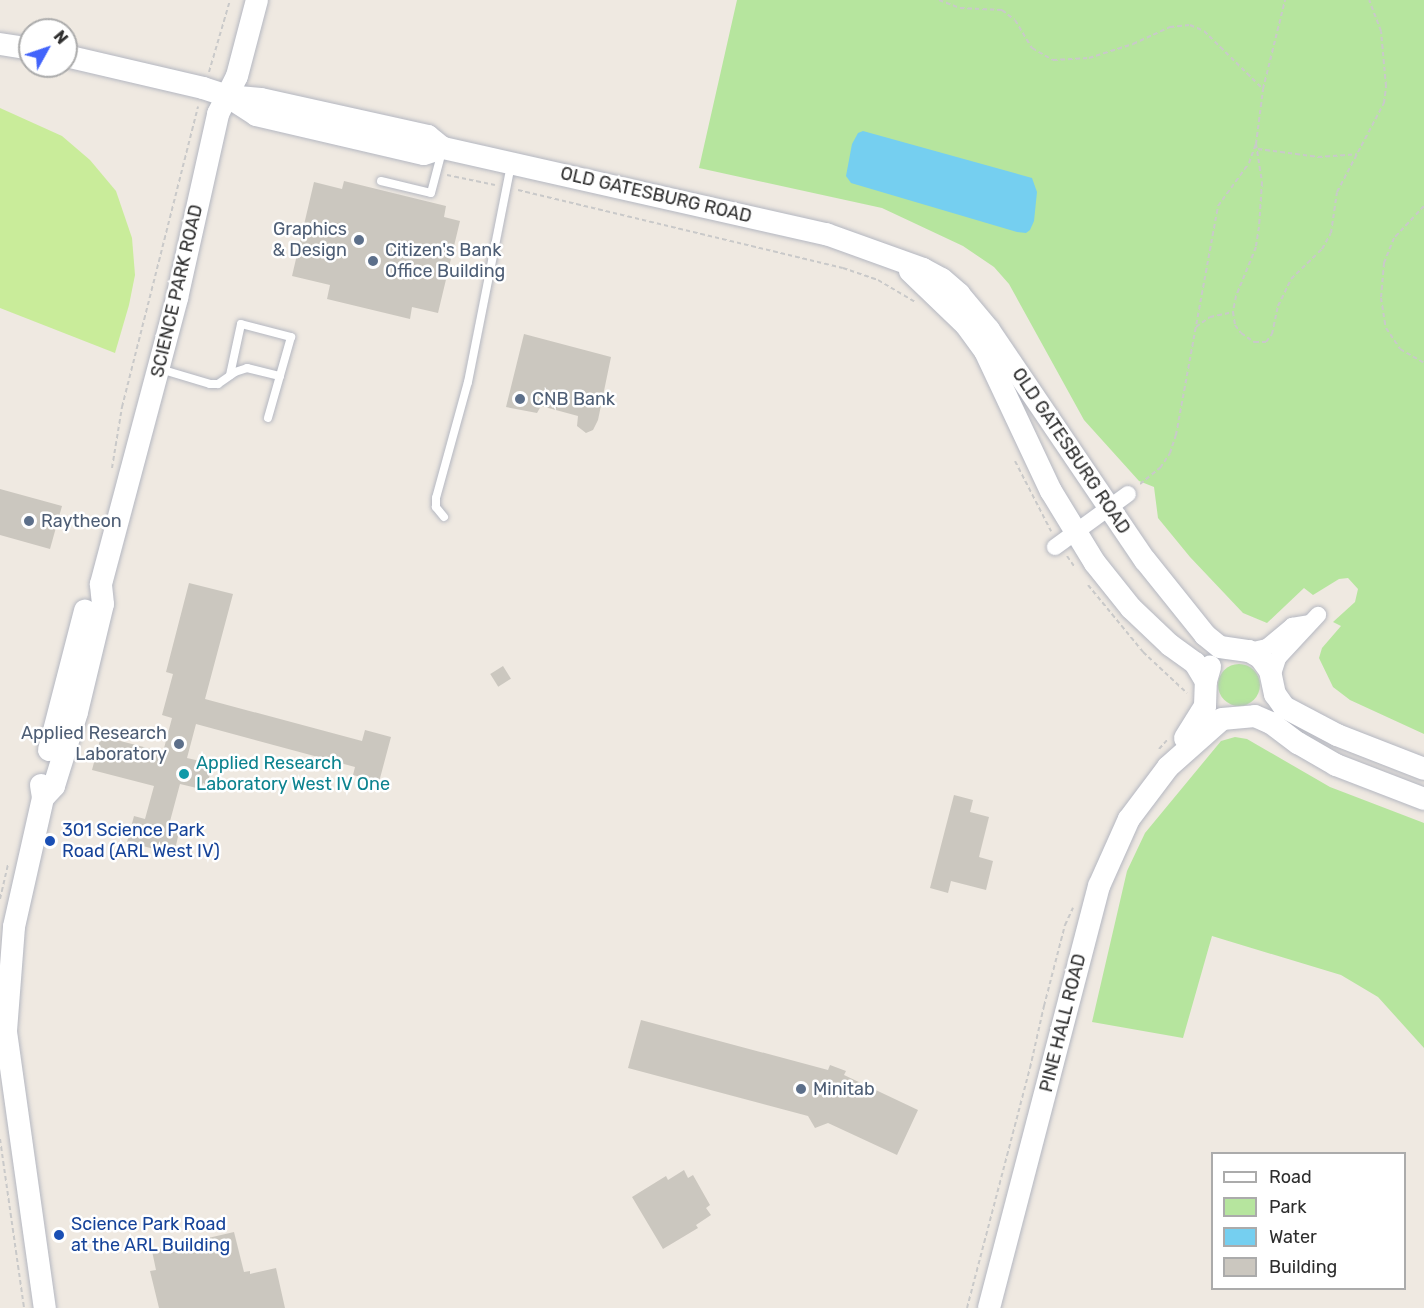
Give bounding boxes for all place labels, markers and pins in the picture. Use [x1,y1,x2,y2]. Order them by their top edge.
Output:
place label: Graphics & Design [272,219,347,262]
marker: Graphics & Design [352,233,366,247]
place label: Citizen's Bank Office Building [385,240,505,282]
marker: Citizen's Bank Office Building [366,254,380,268]
place label: CNB Bank [532,388,615,410]
marker: CNB Bank [513,392,527,406]
place label: Raytheon [41,510,122,532]
marker: Raytheon [22,514,36,528]
place label: Applied Research Laboratory [21,723,167,766]
marker: Applied Research Laboratory [172,737,186,751]
place label: Applied Research Laboratory West IV One [196,753,391,795]
marker: Applied Research Laboratory West IV One [177,767,191,781]
place label: 301 Science Park Road (ARL West IV) [62,820,221,862]
marker: 301 Science Park Road (ARL West IV) [43,834,57,848]
place label: Minitab [813,1078,875,1100]
marker: Minitab [794,1082,808,1096]
place label: Science Park Road at the ARL Building [71,1214,231,1256]
marker: Science Park Road at the ARL Building [52,1228,66,1242]

